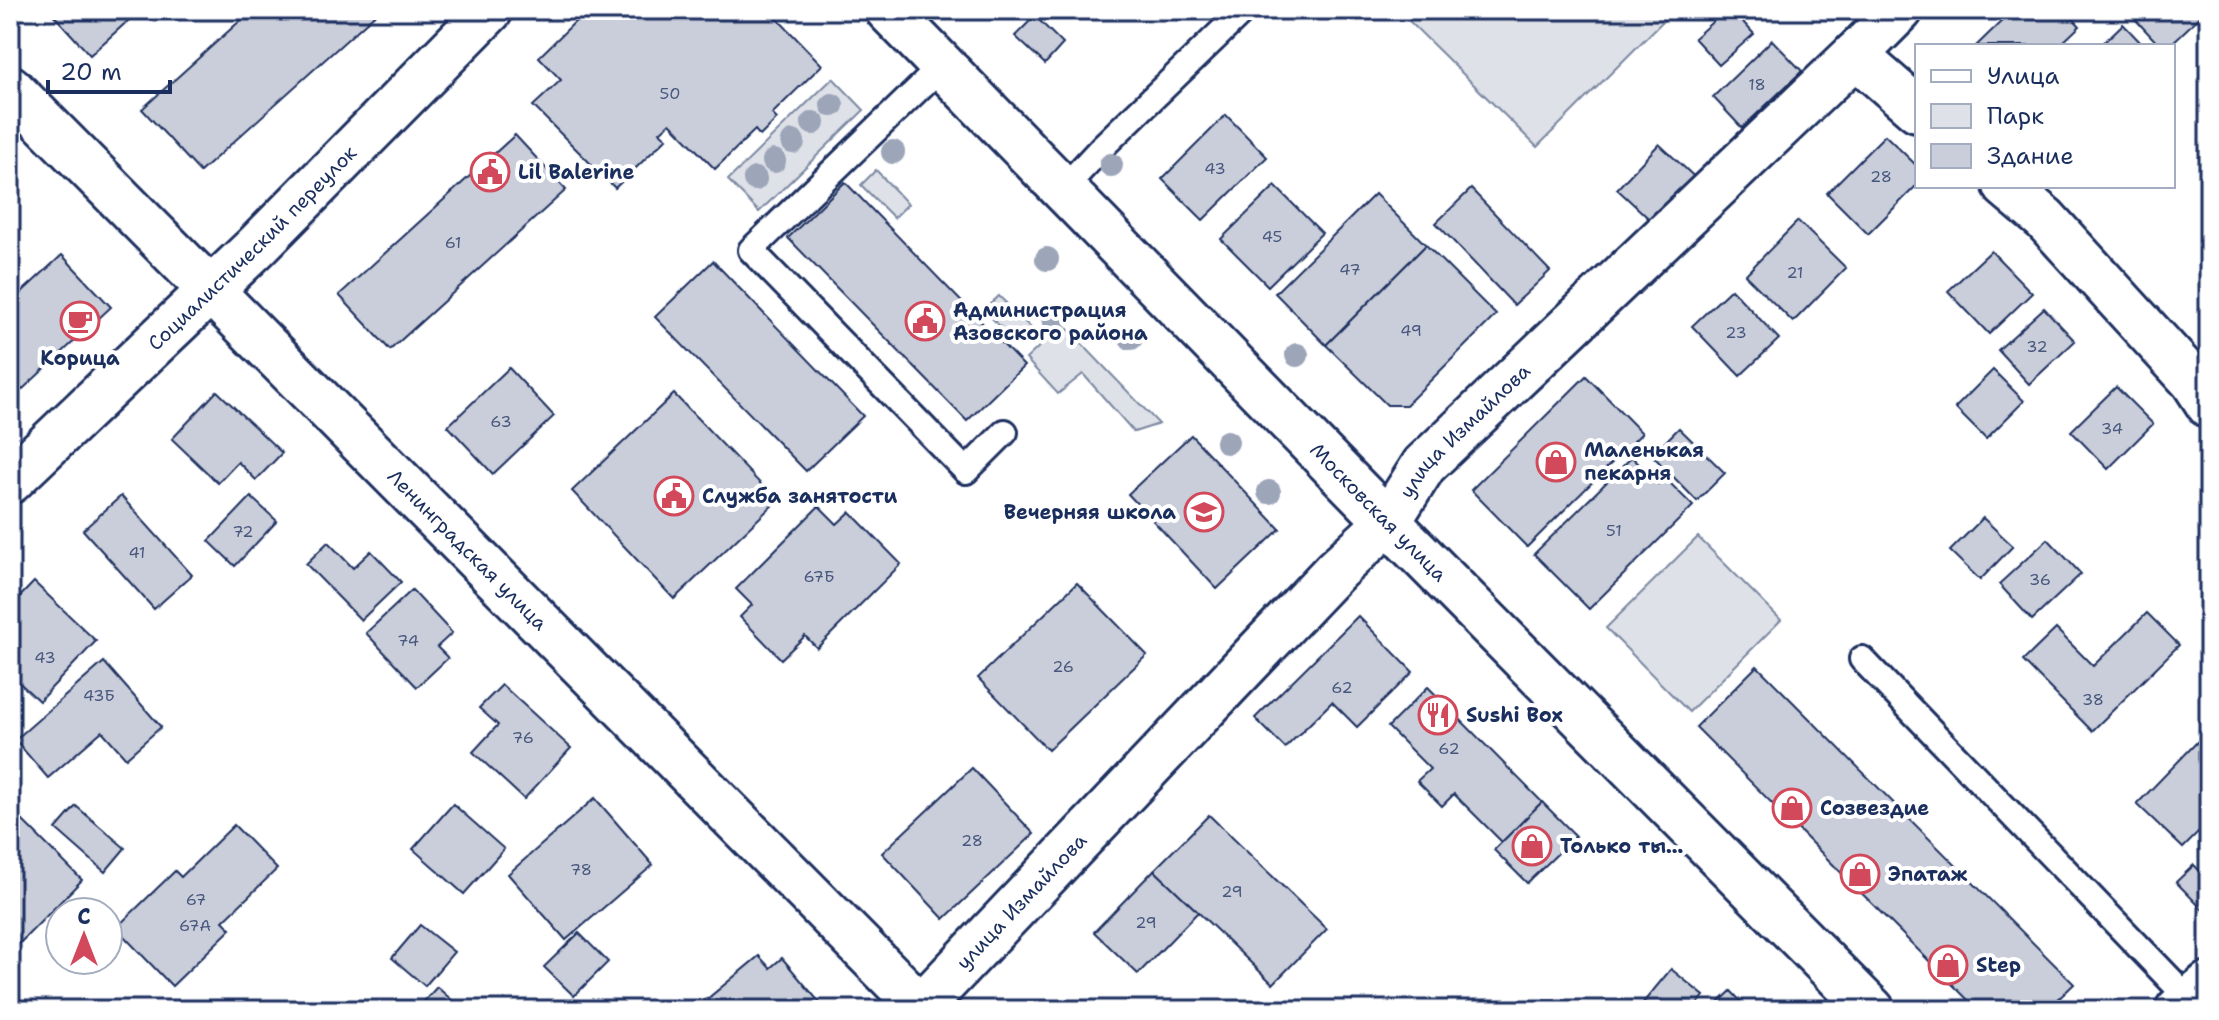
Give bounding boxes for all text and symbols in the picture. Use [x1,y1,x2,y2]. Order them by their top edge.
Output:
scale bar [48,44,170,94]
legend [1915,44,2175,188]
text: 20 m [60,56,122,88]
text: Улица [1987,60,2060,92]
house number: 18 [1748,74,1766,95]
house number: 50 [660,83,680,104]
text: Парк [1987,100,2044,132]
street label: Социалистический переулок [142,140,362,356]
text: Здание [1987,140,2074,172]
public building icon: Lil Balerine [469,151,511,193]
house number: 43 [1204,158,1226,179]
place label: Lil Balerine [518,159,634,185]
house number: 28 [1870,166,1892,187]
house number: 45 [1262,226,1282,247]
house number: 61 [445,232,461,253]
house number: 47 [1339,259,1361,280]
house number: 21 [1786,262,1804,283]
place label: Администрация Азовского района [953,297,1148,346]
cafe icon: Корица [59,300,101,342]
public building icon: Администрация Азовского района [904,300,946,342]
house number: 49 [1400,320,1422,341]
house number: 23 [1725,322,1747,343]
house number: 32 [2026,336,2048,357]
place label: Корица [40,345,120,371]
street label: улица Измайлова [1393,357,1536,503]
house number: 63 [490,411,512,432]
house number: 34 [2101,418,2123,439]
street label: Московская улица [1305,437,1453,588]
place label: Маленькая пекарня [1584,437,1704,486]
shop icon: Маленькая пекарня [1535,441,1577,483]
street label: Ленинградская улица [382,463,554,636]
public building icon: Служба занятости [653,475,695,517]
place label: Служба занятости [702,483,898,509]
school or university icon: Вечерняя школа [1183,491,1225,533]
place label: Вечерняя школа [1004,499,1176,525]
house number: 51 [1606,520,1622,541]
house number: 72 [232,521,254,542]
house number: 41 [128,542,146,563]
house number: 67Б [803,566,835,587]
house number: 36 [2029,569,2051,590]
house number: 74 [397,630,419,651]
house number: 43 [34,647,56,668]
house number: 26 [1052,656,1074,677]
house number: 62 [1331,677,1353,698]
house number: 43Б [83,685,115,706]
house number: 38 [2082,689,2104,710]
restaurant icon: Sushi Box [1417,694,1459,736]
place label: Sushi Box [1466,702,1563,728]
house number: 76 [512,727,534,748]
house number: 62 [1438,738,1460,759]
shop icon: Созвездие [1771,787,1813,829]
place label: Созвездие [1820,795,1929,821]
shop icon: Только ты... [1511,825,1553,867]
street label: улица Измайлова [950,827,1093,975]
house number: 28 [961,830,983,851]
place label: Только ты... [1560,833,1684,859]
shop icon: Эпатаж [1839,853,1881,895]
house number: 78 [570,859,592,880]
place label: Эпатаж [1888,861,1968,887]
house number: 29 [1221,881,1243,902]
house number: 67 [186,889,206,910]
north arrow [44,896,124,976]
text: С [77,902,91,931]
house number: 29 [1135,912,1157,933]
house number: 67А [179,915,211,936]
shop icon: Step [1927,944,1969,986]
place label: Step [1976,952,2021,978]

